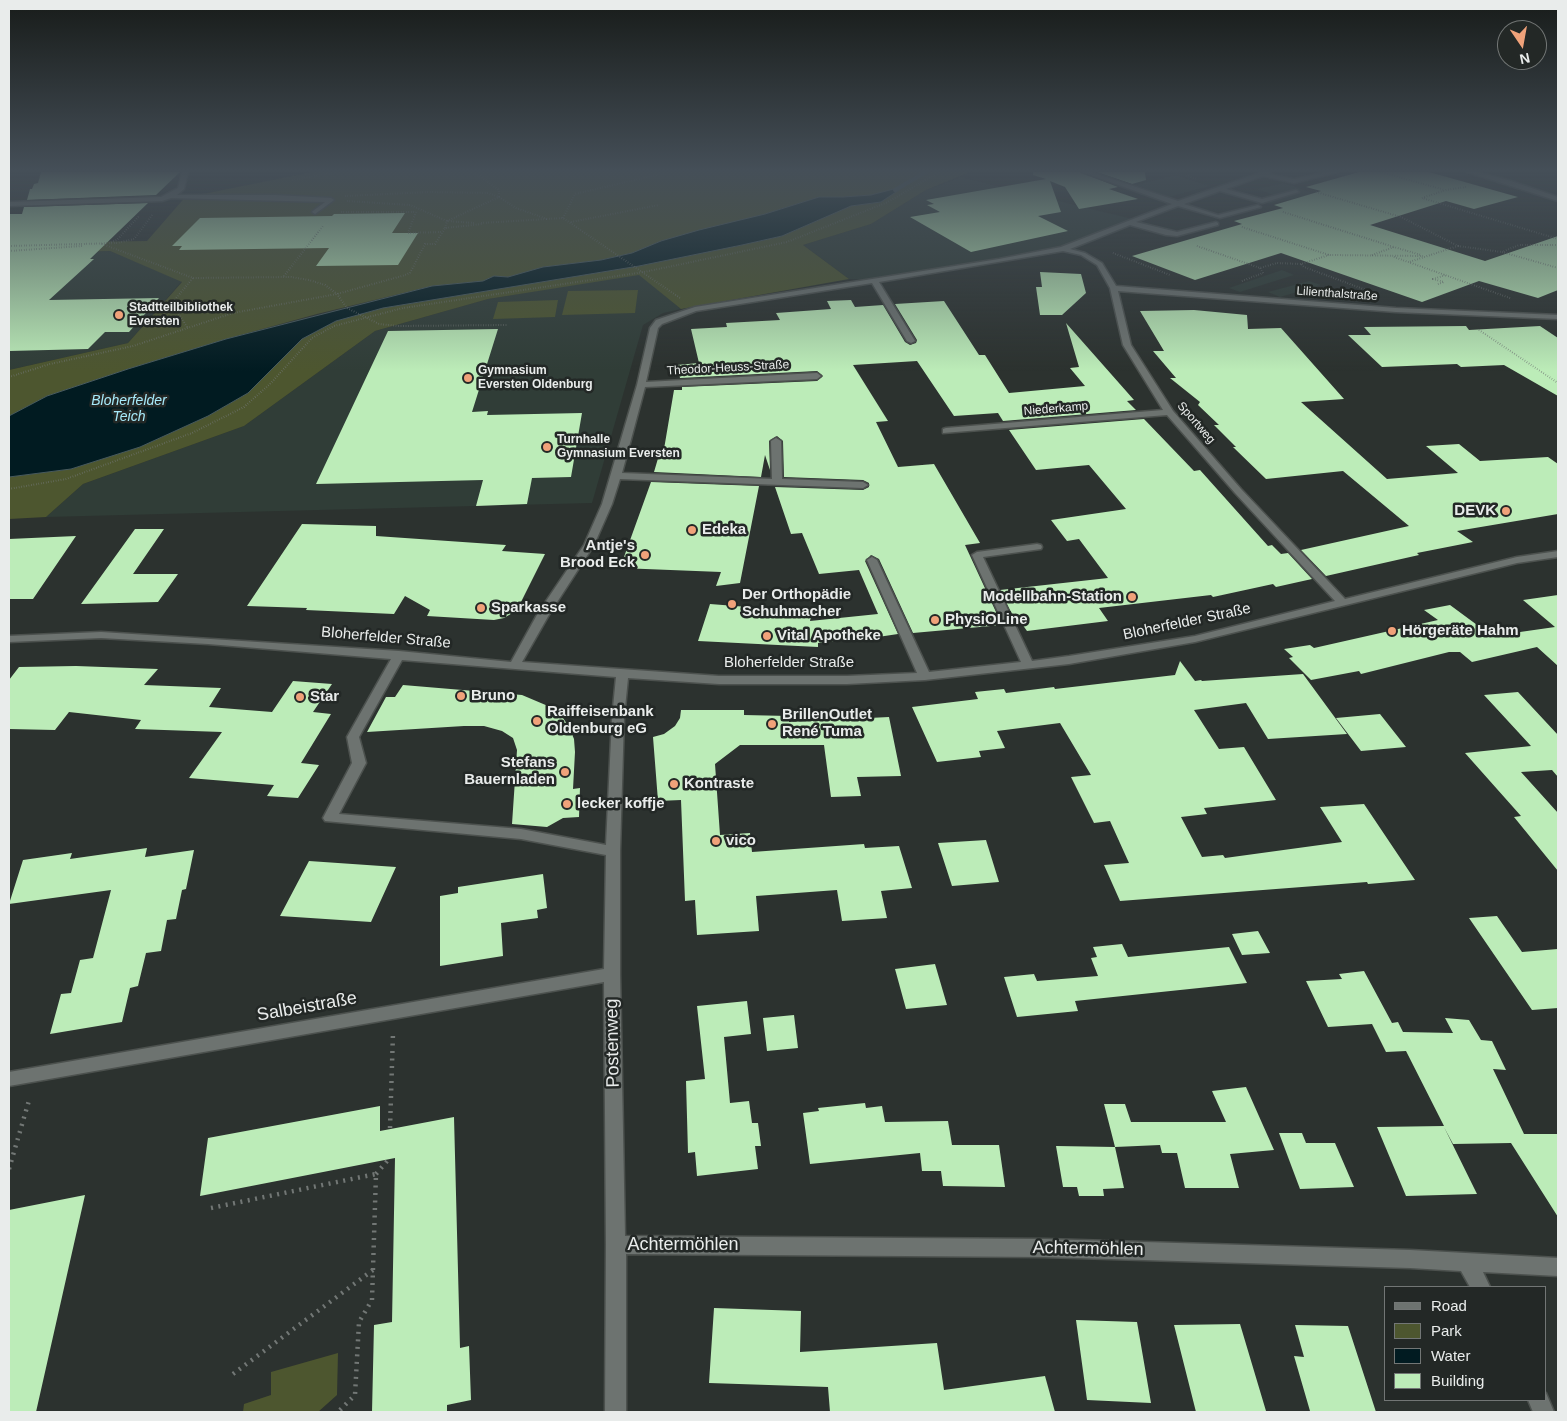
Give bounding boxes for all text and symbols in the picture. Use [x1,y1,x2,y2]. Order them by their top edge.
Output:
north arrow [1497,20,1547,70]
text: N [1518,50,1532,68]
street label: Lilienthalstraße [1296,284,1378,304]
place label: Stadtteilbibliothek Eversten [129,301,233,329]
marker: Stadtteilbibliothek Eversten [113,309,125,321]
street label: Theodor-Heuss-Straße [666,358,790,378]
place label: Gymnasium Eversten Oldenburg [478,364,593,392]
marker: Gymnasium Eversten Oldenburg [462,372,474,384]
water label: Bloherfelder Teich [91,393,167,426]
street label: Niederkamp [1023,399,1089,419]
street label: Sportweg [1174,399,1218,447]
place label: Turnhalle Gymnasium Eversten [557,433,680,461]
marker: Turnhalle Gymnasium Eversten [541,441,553,453]
place label: DEVK [1454,502,1496,520]
marker: DEVK [1500,505,1512,517]
place label: Edeka [702,521,746,539]
marker: Edeka [686,524,698,536]
place label: Antje's Brood Eck [560,537,635,572]
marker: Antje's Brood Eck [639,549,651,561]
place label: Der Orthopädie Schuhmacher [742,586,851,621]
place label: Modellbahn-Station [983,588,1122,606]
marker: Modellbahn-Station [1126,591,1138,603]
marker: Der Orthopädie Schuhmacher [726,598,738,610]
place label: Sparkasse [491,599,566,617]
street label: Bloherfelder Straße [1122,600,1252,644]
marker: Sparkasse [475,602,487,614]
place label: PhysiOLine [945,611,1028,629]
marker: PhysiOLine [929,614,941,626]
place label: Hörgeräte Hahm [1402,622,1519,640]
street label: Bloherfelder Straße [320,623,452,653]
marker: Hörgeräte Hahm [1386,625,1398,637]
place label: Vital Apotheke [777,627,881,645]
marker: Vital Apotheke [761,630,773,642]
street label: Bloherfelder Straße [724,654,854,672]
place label: Bruno [471,687,515,705]
place label: Star [310,688,339,706]
marker: Bruno [455,690,467,702]
marker: Star [294,691,306,703]
place label: Raiffeisenbank Oldenburg eG [547,703,654,738]
place label: BrillenOutlet René Tuma [782,706,872,741]
marker: Raiffeisenbank Oldenburg eG [531,715,543,727]
marker: BrillenOutlet René Tuma [766,718,778,730]
place label: Stefans Bauernladen [464,754,555,789]
marker: Stefans Bauernladen [559,766,571,778]
place label: Kontraste [684,775,754,793]
marker: Kontraste [668,778,680,790]
place label: lecker koffje [577,795,665,813]
marker: lecker koffje [561,798,573,810]
place label: vico [726,832,756,850]
marker: vico [710,835,722,847]
street label: Salbeistraße [255,988,359,1026]
street label: Postenweg [601,998,625,1088]
street label: Achtermöhlen [627,1234,739,1256]
street label: Achtermöhlen [1032,1237,1144,1261]
legend [1384,1286,1547,1401]
text: Road [1431,1297,1467,1314]
text: Park [1431,1322,1462,1339]
text: Water [1431,1347,1470,1364]
text: Building [1431,1372,1484,1389]

